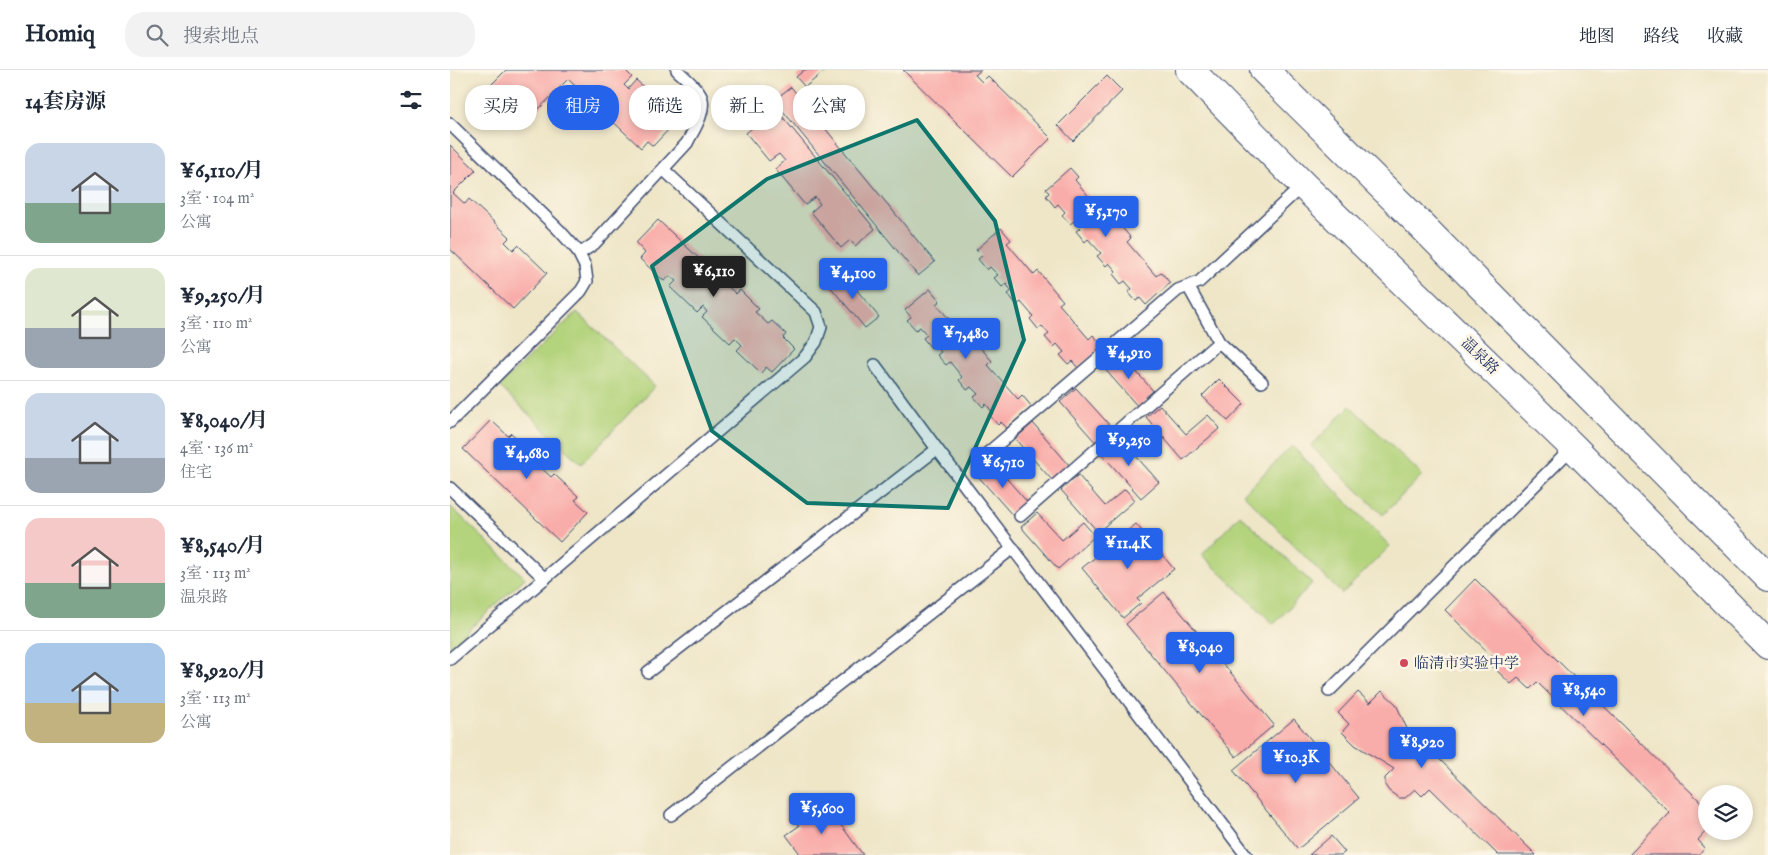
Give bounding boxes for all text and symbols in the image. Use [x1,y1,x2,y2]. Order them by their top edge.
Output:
search box [125,12,475,57]
text: Homiq [25,19,95,50]
icon: search [143,21,171,49]
text: 搜索地点 [183,25,259,49]
text: 地图 [1579,26,1615,49]
text: 路线 [1643,26,1679,49]
text: 收藏 [1707,26,1743,49]
chip: 买房 [465,85,537,130]
chip: 租房 [547,85,619,130]
chip: 筛选 [629,85,701,130]
chip: 新上 [711,85,783,130]
chip: 公寓 [793,85,865,130]
icon: filters [397,86,425,114]
text: 14套房源 [25,89,106,116]
text: ¥6,110/月 [180,158,264,185]
icon: home [65,163,125,223]
text: 3室 · 104 m² [180,189,254,209]
pin: ¥5,170 [1065,196,1147,238]
text: ¥5,170 [1084,202,1128,222]
text: 公寓 [180,213,212,233]
pin: ¥6,110 [673,256,755,298]
pin: ¥4,100 [812,258,894,300]
text: ¥6,110 [693,262,735,282]
text: ¥4,100 [830,264,876,284]
text: ¥9,250/月 [180,283,266,310]
icon: home [65,288,125,348]
text: 3室 · 110 m² [180,314,253,334]
pin: ¥7,480 [925,318,1007,360]
text: ¥7,480 [943,324,989,344]
street label: 温泉路 [1457,334,1503,378]
text: 公寓 [180,338,212,358]
pin: ¥4,910 [1088,338,1170,380]
text: ¥4,910 [1107,344,1151,364]
text: ¥8,040/月 [180,408,268,435]
icon: home [65,413,125,473]
pin: ¥9,250 [1088,424,1170,467]
text: ¥9,250 [1107,431,1151,451]
pin: ¥4,680 [486,438,568,480]
text: 4室 · 136 m² [180,439,253,459]
text: ¥4,680 [504,444,550,464]
pin: ¥6,710 [962,446,1044,489]
text: ¥6,710 [981,453,1025,473]
text: 住宅 [180,463,212,483]
pin: ¥11.4K [1087,528,1169,570]
text: ¥8,540/月 [180,533,265,560]
text: ¥11.4K [1105,534,1151,554]
icon: home [65,538,125,598]
text: 3室 · 113 m² [180,564,251,584]
text: 温泉路 [180,588,228,608]
pin: ¥8,040 [1159,632,1241,674]
text: ¥8,040 [1177,638,1223,658]
place label: 临清市实验中学 [1414,654,1519,673]
marker: 临清市实验中学 [1398,657,1410,669]
text: ¥8,920/月 [180,658,267,685]
icon: home [65,663,125,723]
pin: ¥8,540 [1543,674,1625,717]
text: ¥8,540 [1562,681,1606,701]
text: 3室 · 113 m² [180,689,251,709]
text: 公寓 [180,713,212,733]
pin: ¥8,920 [1381,726,1463,769]
text: ¥8,920 [1400,733,1444,753]
pin: ¥10.3K [1255,742,1337,784]
text: ¥10.3K [1273,748,1319,768]
map controls [1698,785,1753,840]
button: layers [1698,785,1753,840]
pin: ¥5,600 [781,792,863,835]
text: ¥5,600 [800,799,844,819]

